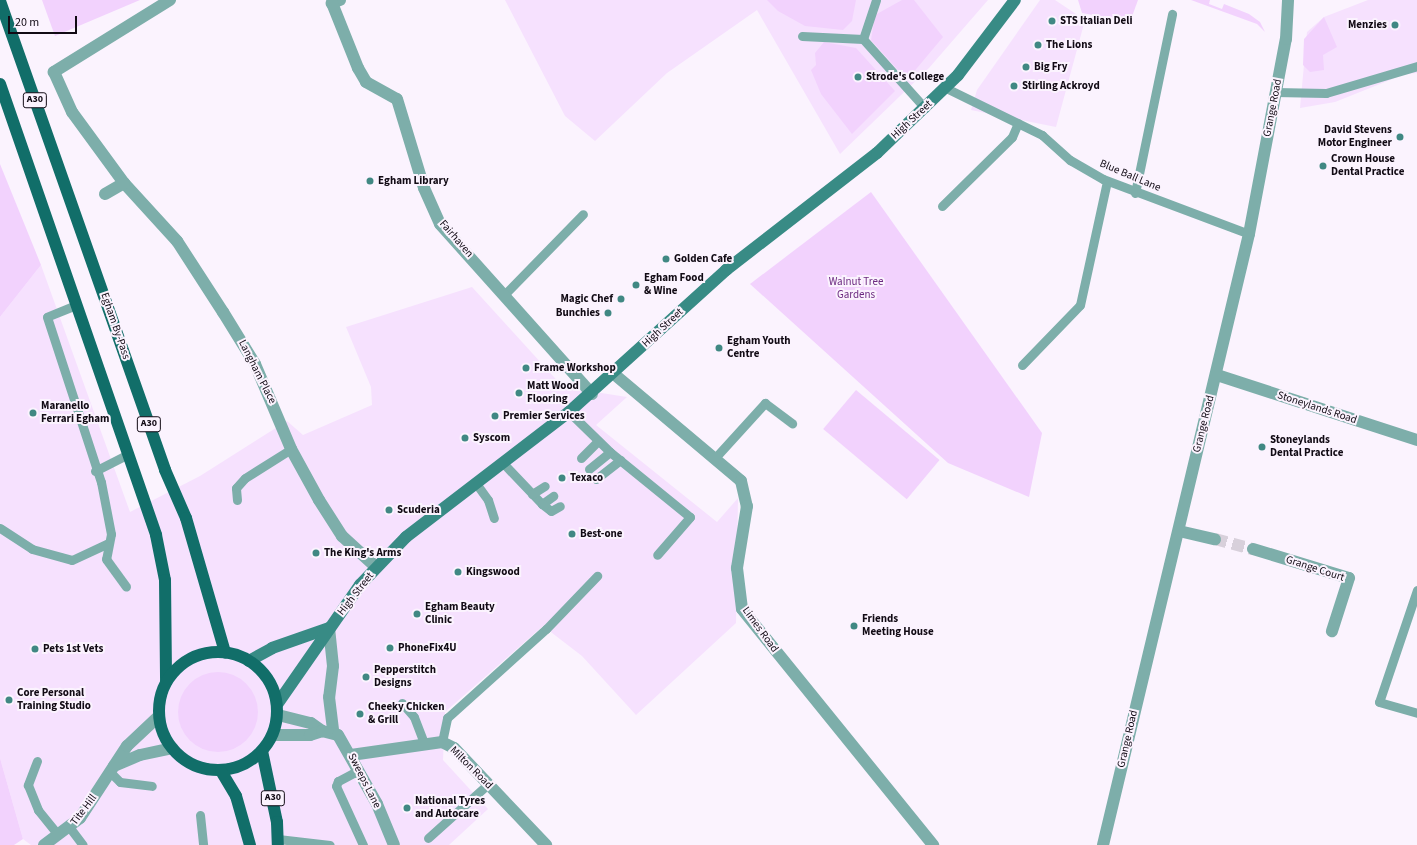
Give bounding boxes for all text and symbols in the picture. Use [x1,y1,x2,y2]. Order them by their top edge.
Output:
scale bar [10,8,79,34]
text: 20 m [15,14,39,31]
place label: STS Italian Deli [1060,14,1132,28]
marker: STS Italian Deli [1047,16,1057,26]
place label: Menzies [1348,18,1387,32]
marker: Menzies [1390,20,1400,30]
place label: The Lions [1046,38,1092,52]
marker: The Lions [1033,40,1043,50]
place label: Big Fry [1034,60,1067,74]
marker: Big Fry [1021,62,1031,72]
place label: Strode's College [866,70,944,84]
marker: Strode's College [853,72,863,82]
street label: Grange Road [1261,78,1285,138]
place label: Stirling Ackroyd [1022,79,1100,93]
marker: Stirling Ackroyd [1009,81,1019,91]
road number: A30 [22,92,48,108]
street label: High Street [889,98,935,142]
place label: David Stevens Motor Engineer [1318,124,1392,150]
marker: David Stevens Motor Engineer [1395,132,1405,142]
place label: Crown House Dental Practice [1331,153,1404,179]
street label: Blue Ball Lane [1097,157,1163,195]
marker: Crown House Dental Practice [1318,161,1328,171]
place label: Egham Library [378,174,449,188]
marker: Egham Library [365,176,375,186]
street label: Fairhaven [436,218,476,260]
place label: Golden Cafe [674,252,732,266]
marker: Golden Cafe [661,254,671,264]
place label: Egham Food & Wine [644,272,704,298]
park label: Walnut Tree Gardens [829,276,883,302]
marker: Egham Food & Wine [631,280,641,290]
street label: Egham By-Pass [97,291,133,361]
place label: Magic Chef [560,292,613,306]
marker: Magic Chef [616,294,626,304]
place label: Bunchies [556,306,600,320]
street label: High Street [640,306,686,350]
marker: Bunchies [603,308,613,318]
place label: Egham Youth Centre [727,335,791,361]
street label: Langham Place [235,338,279,406]
marker: Egham Youth Centre [714,343,724,353]
place label: Frame Workshop [534,361,616,375]
marker: Frame Workshop [521,363,531,373]
place label: Matt Wood Flooring [527,380,579,406]
marker: Matt Wood Flooring [514,388,524,398]
street label: Stoneylands Road [1276,389,1358,427]
street label: Grange Road [1191,394,1217,454]
place label: Maranello Ferrari Egham [41,400,110,426]
marker: Maranello Ferrari Egham [28,408,38,418]
place label: Premier Services [503,409,585,423]
marker: Premier Services [490,411,500,421]
road number: A30 [136,416,162,432]
place label: Syscom [473,431,510,445]
marker: Syscom [460,433,470,443]
place label: Stoneylands Dental Practice [1270,434,1343,460]
marker: Stoneylands Dental Practice [1257,442,1267,452]
place label: Texaco [570,471,603,485]
marker: Texaco [557,473,567,483]
place label: Scuderia [397,503,440,517]
marker: Scuderia [384,505,394,515]
place label: Best-one [580,527,623,541]
marker: Best-one [567,529,577,539]
place label: The King's Arms [324,546,401,560]
marker: The King's Arms [311,548,321,558]
street label: Grange Court [1284,553,1346,585]
place label: Kingswood [466,565,520,579]
marker: Kingswood [453,567,463,577]
street label: High Street [335,570,377,618]
place label: Egham Beauty Clinic [425,601,495,627]
street label: Limes Road [739,605,781,655]
marker: Egham Beauty Clinic [412,609,422,619]
place label: Friends Meeting House [862,613,934,639]
marker: Friends Meeting House [849,621,859,631]
place label: PhoneFix4U [398,641,457,655]
place label: Pets 1st Vets [43,642,103,656]
marker: PhoneFix4U [385,643,395,653]
marker: Pets 1st Vets [30,644,40,654]
place label: Pepperstitch Designs [374,664,436,690]
marker: Pepperstitch Designs [361,672,371,682]
place label: Core Personal Training Studio [17,687,91,713]
marker: Core Personal Training Studio [4,695,14,705]
place label: Cheeky Chicken & Grill [368,701,445,727]
marker: Cheeky Chicken & Grill [355,709,365,719]
street label: Grange Road [1115,709,1141,769]
street label: Milton Road [447,744,495,792]
street label: Sweeps Lane [345,751,383,811]
road number: A30 [260,790,286,806]
street label: Tite Hill [68,792,100,828]
place label: National Tyres and Autocare [415,795,485,821]
marker: National Tyres and Autocare [402,803,412,813]

